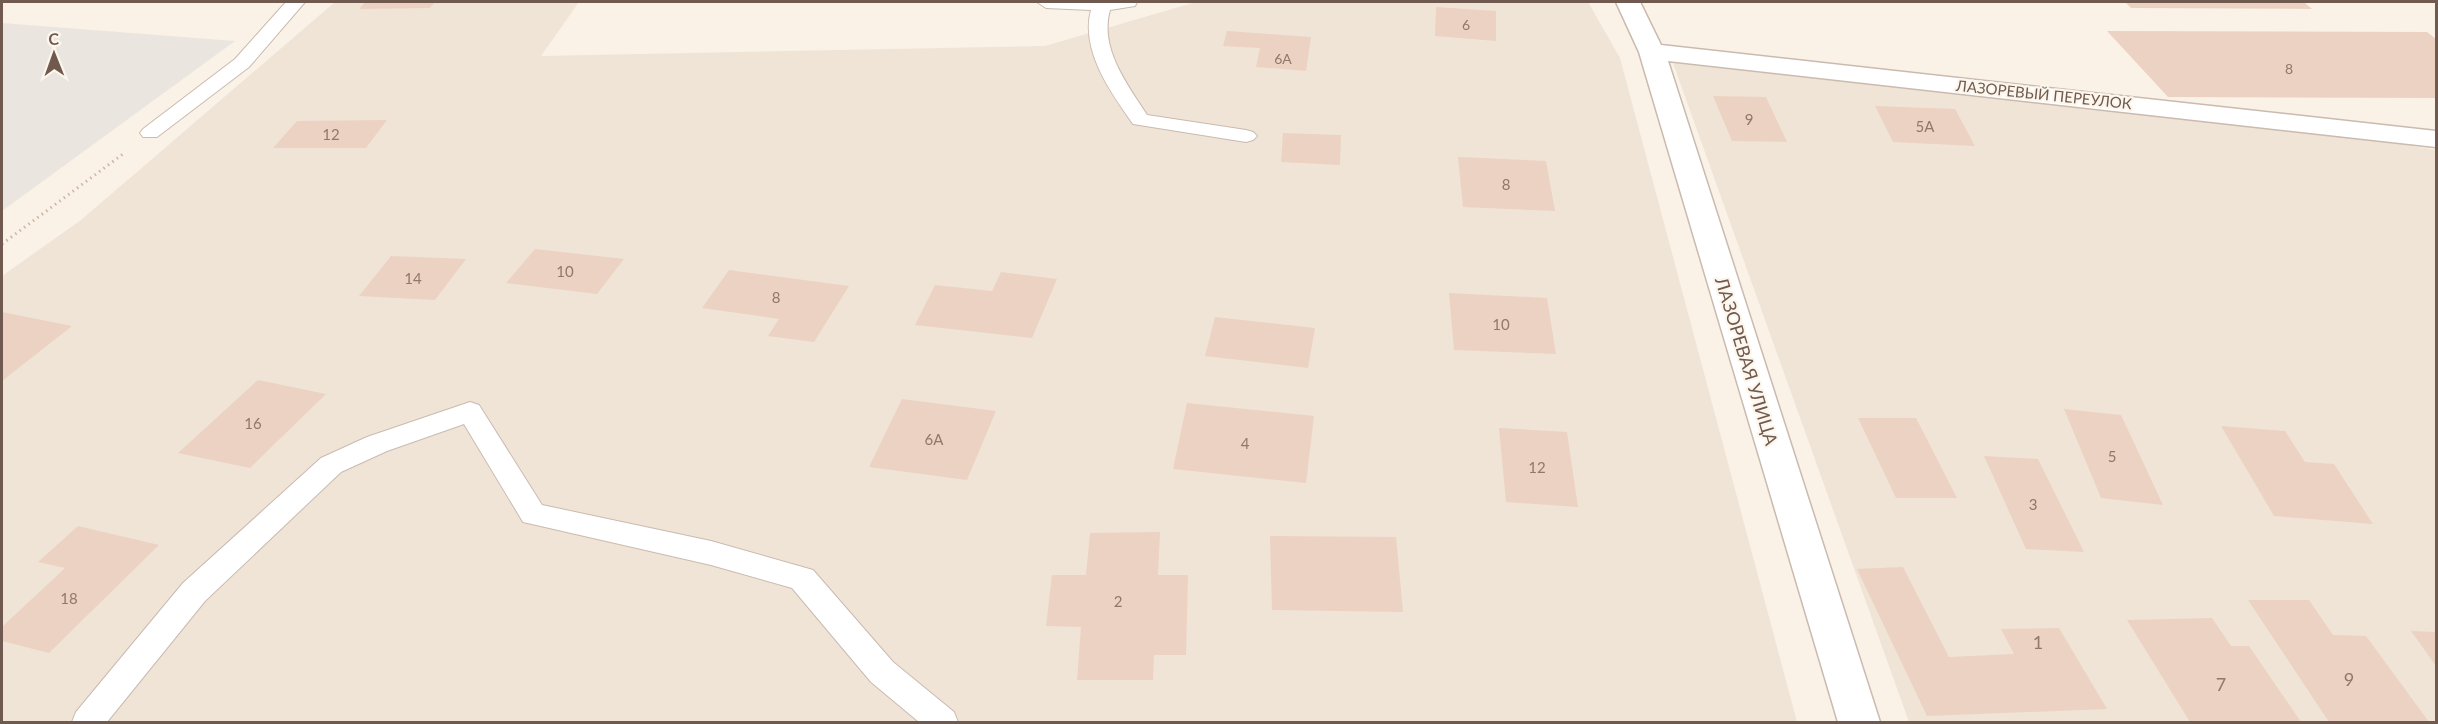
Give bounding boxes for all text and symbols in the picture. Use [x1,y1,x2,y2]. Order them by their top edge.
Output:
house number: 6 [1462,16,1470,33]
north arrow [24,24,84,84]
text: С [48,29,60,48]
house number: 6А [1274,50,1292,67]
house number: 8 [2285,60,2293,77]
street label: ЛАЗОРЕВЫЙ ПЕРЕУЛОК [1954,76,2133,112]
house number: 9 [1745,110,1753,128]
house number: 5А [1916,117,1935,135]
house number: 12 [322,125,340,143]
house number: 8 [1502,175,1510,193]
house number: 10 [556,262,574,280]
house number: 14 [404,269,422,287]
street label: ЛАЗОРЕВАЯ УЛИЦА [1711,273,1783,449]
house number: 8 [772,288,780,306]
house number: 10 [1492,315,1510,333]
house number: 16 [244,414,262,432]
house number: 6А [925,430,944,448]
house number: 4 [1241,434,1250,452]
house number: 5 [2108,447,2116,465]
house number: 12 [1528,458,1546,476]
house number: 3 [2029,495,2037,513]
house number: 18 [60,589,78,607]
house number: 2 [1114,592,1122,610]
house number: 1 [2033,631,2043,653]
house number: 9 [2344,668,2354,690]
house number: 7 [2216,673,2226,695]

